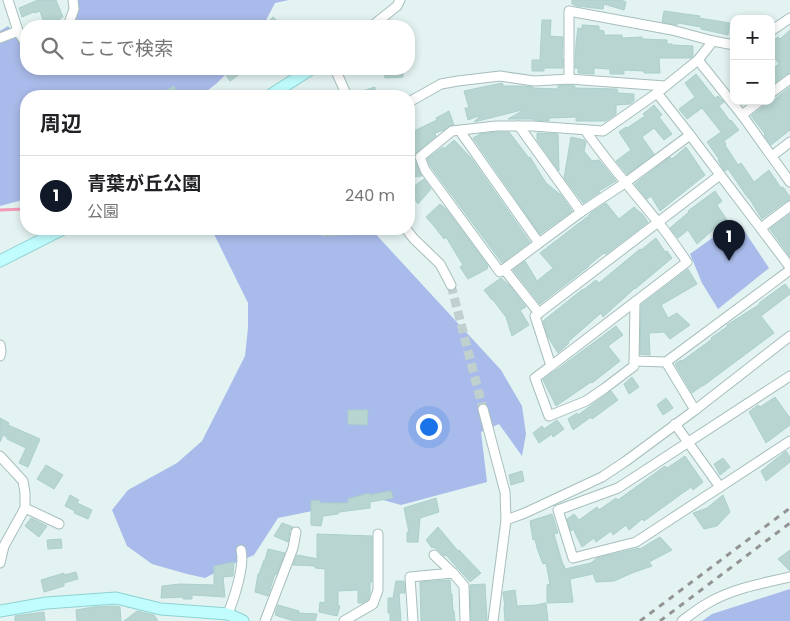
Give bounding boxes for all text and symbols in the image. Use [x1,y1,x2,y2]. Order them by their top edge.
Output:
map controls [730,15,775,105]
button: + [730,15,775,60]
search box [20,20,415,75]
icon: search [38,34,66,62]
text: ここで検索 [78,35,173,62]
button: − [730,60,775,105]
text: 周辺 [40,109,82,138]
text: 青葉が丘公園 [87,170,201,197]
text: 1 [53,184,59,207]
text: 240 m [345,184,395,207]
text: 公園 [87,200,119,223]
pin: 1 [713,220,745,261]
your location [416,414,442,440]

